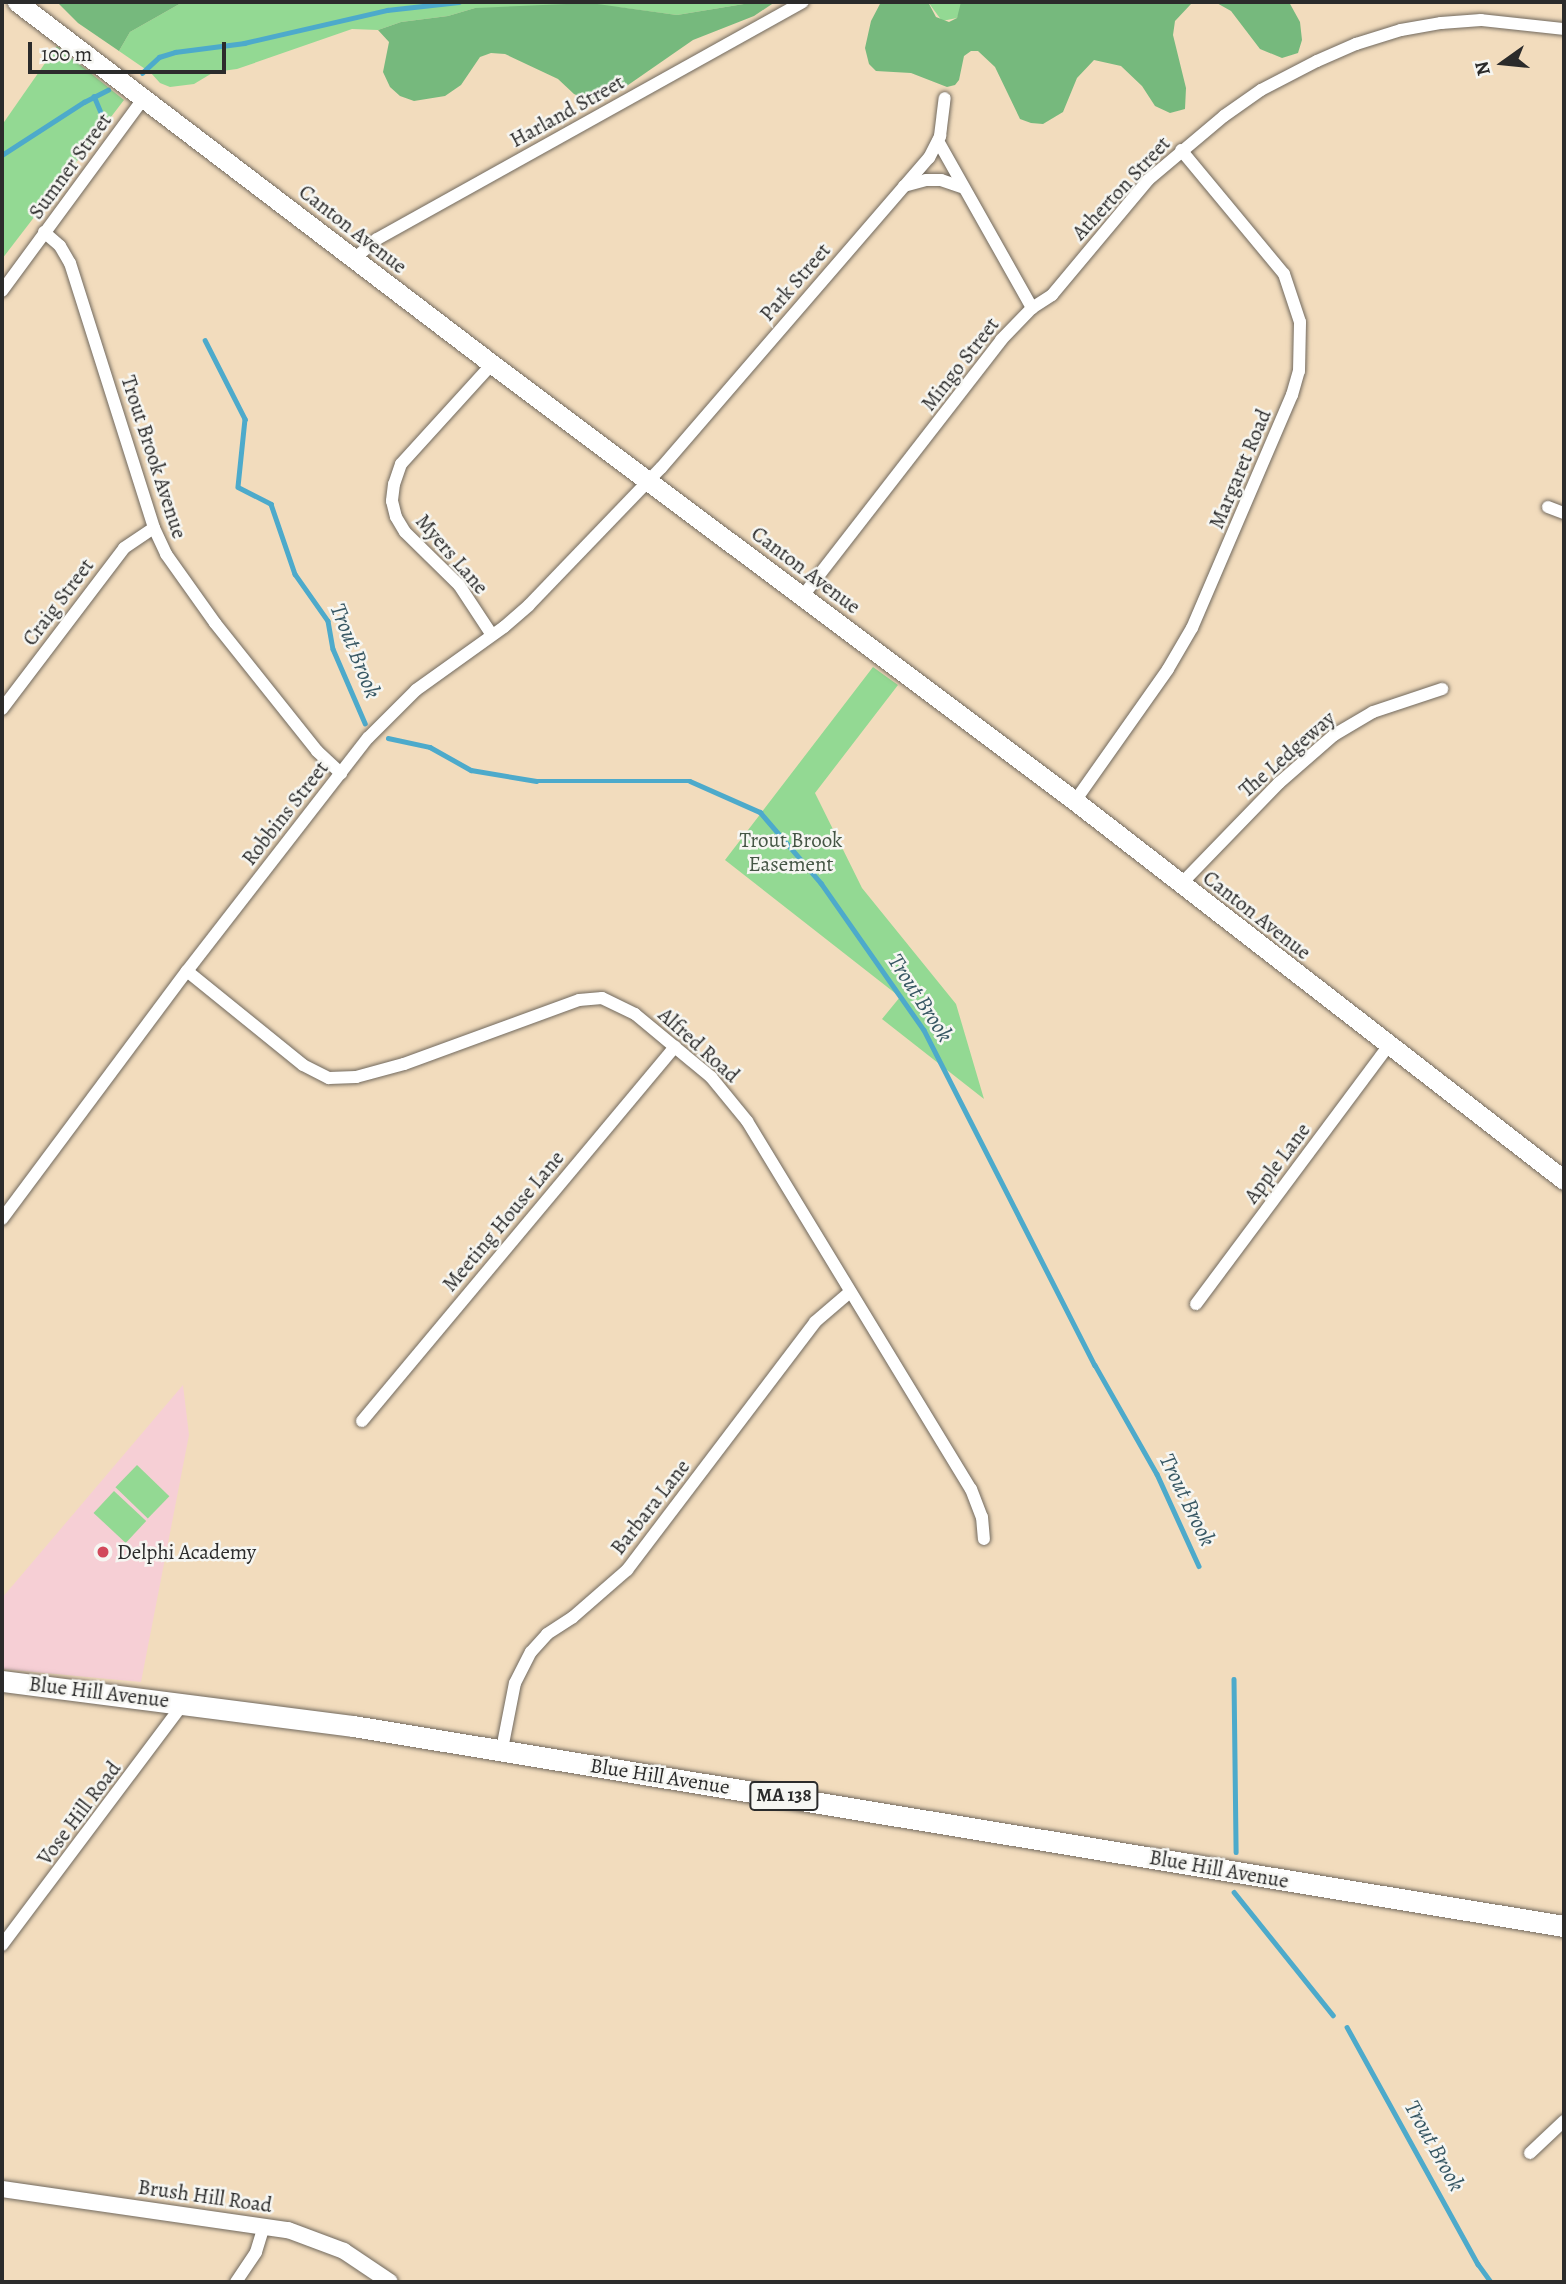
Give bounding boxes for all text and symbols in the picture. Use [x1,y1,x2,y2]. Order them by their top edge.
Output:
scale bar [32,28,229,72]
north arrow [1468,28,1538,98]
text: 100 m [41,40,92,68]
text: N [1468,58,1497,78]
street label: Harland Street [505,69,629,153]
street label: Sumner Street [23,108,117,224]
street label: Atherton Street [1067,131,1175,245]
street label: Canton Avenue [294,179,412,279]
street label: Park Street [754,238,836,326]
street label: Mingo Street [916,312,1004,416]
street label: Trout Brook Avenue [116,372,192,542]
street label: Margaret Road [1203,405,1277,533]
street label: Myers Lane [410,509,494,599]
street label: Canton Avenue [746,521,866,619]
street label: Craig Street [17,553,99,651]
water label: Trout Brook [324,600,386,702]
street label: The Ledgeway [1234,706,1340,802]
street label: Robbins Street [236,756,334,870]
park label: Trout Brook Easement [739,827,843,877]
street label: Canton Avenue [1198,865,1316,965]
water label: Trout Brook [881,949,959,1047]
street label: Alfred Road [653,1002,745,1088]
street label: Apple Lane [1239,1118,1315,1208]
street label: Meeting House Lane [437,1146,569,1296]
water label: Trout Brook [1153,1449,1221,1551]
street label: Barbara Lane [605,1454,695,1560]
place label: Delphi Academy [117,1539,256,1565]
marker: Delphi Academy [95,1544,111,1560]
street label: Blue Hill Avenue [27,1671,171,1713]
street label: Blue Hill Avenue [588,1753,732,1799]
street label: Vose Hill Road [32,1756,126,1870]
road number: MA 138 [749,1780,819,1812]
street label: Blue Hill Avenue [1147,1844,1291,1894]
water label: Trout Brook [1398,2096,1470,2196]
street label: Brush Hill Road [136,2174,274,2218]

